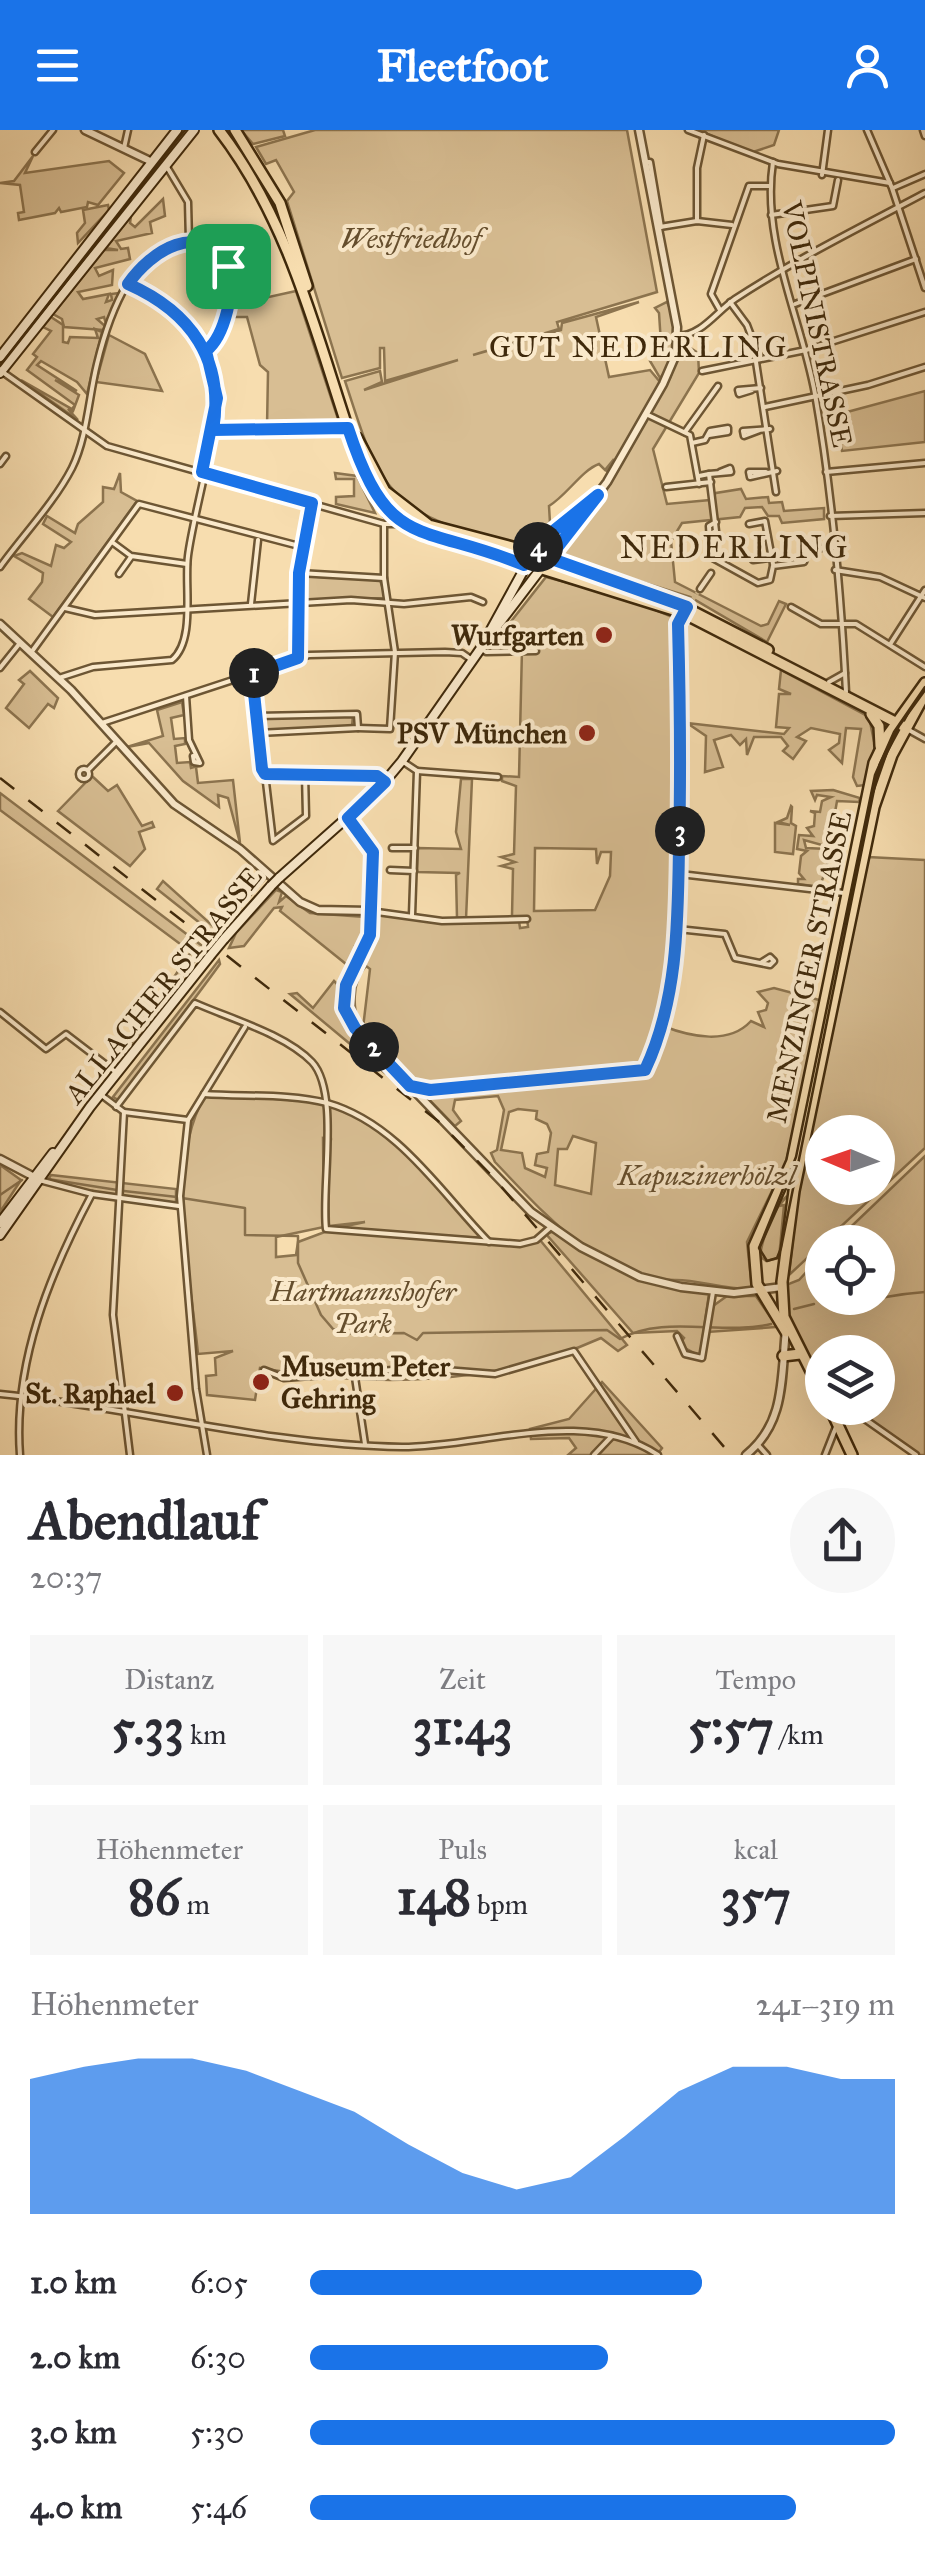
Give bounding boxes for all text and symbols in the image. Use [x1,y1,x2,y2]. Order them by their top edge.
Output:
icon: menu [30,38,85,93]
text: Fleetfoot [377,38,548,93]
icon: person [840,38,895,93]
street label: VOLPINISTRASSE [774,197,860,450]
park label: Westfriedhof [341,221,489,256]
pin [186,224,271,309]
icon: arrive [201,239,256,294]
district label: GUT NEDERLING [489,329,789,365]
pin: 4 [513,522,563,572]
district label: NEDERLING [620,528,850,567]
text: 4 [530,529,546,564]
place label: Wurfgarten [451,618,584,653]
marker: Wurfgarten [593,624,615,646]
pin: 1 [229,648,279,698]
text: 1 [248,655,260,690]
place label: PSV München [397,716,567,751]
marker: PSV München [576,722,598,744]
pin: 3 [655,806,705,856]
street label: MENZINGER STRASSE [759,808,859,1126]
text: 3 [674,813,686,848]
street label: ALLACHER STRASSE [56,860,269,1111]
pin: 2 [349,1022,399,1072]
text: 2 [367,1029,381,1064]
north arrow [805,1115,895,1205]
map controls [805,1115,895,1425]
park label: Kapuzinerhölzl [616,1158,798,1193]
button: locate [805,1225,895,1315]
park label: Hartmannshofer Park [269,1274,458,1341]
button: layers [805,1335,895,1425]
place label: Museum Peter Gehring [281,1349,450,1416]
marker: Museum Peter Gehring [250,1371,272,1393]
place label: St. Raphael [25,1376,155,1411]
marker: St. Raphael [164,1382,186,1404]
text: Abendlauf [30,1487,260,1554]
button: share [790,1488,895,1593]
text: 20:37 [30,1558,102,1597]
text: Distanz [124,1662,214,1697]
text: Zeit [439,1662,486,1697]
text: Tempo [716,1662,796,1697]
text: 5.33 [112,1697,184,1758]
text: 31:43 [412,1697,513,1758]
text: 5:57 [688,1697,774,1758]
text: km [184,1717,227,1752]
text: /km [774,1717,824,1752]
text: Höhenmeter [95,1832,243,1867]
text: Puls [438,1832,487,1867]
text: kcal [734,1832,778,1867]
text: 86 [128,1867,181,1928]
text: 148 [397,1867,471,1928]
text: 357 [721,1867,791,1928]
text: m [181,1887,210,1922]
text: bpm [471,1887,528,1922]
text: Höhenmeter [30,1985,199,2024]
text: 241–319 m [756,1985,895,2024]
text: 1.0 km [30,2263,117,2302]
text: 6:05 [190,2263,248,2302]
text: 2.0 km [30,2338,120,2377]
text: 6:30 [190,2338,246,2377]
text: 3.0 km [30,2413,117,2452]
text: 5:30 [190,2413,244,2452]
text: 4.0 km [30,2488,122,2527]
text: 5:46 [190,2488,247,2527]

